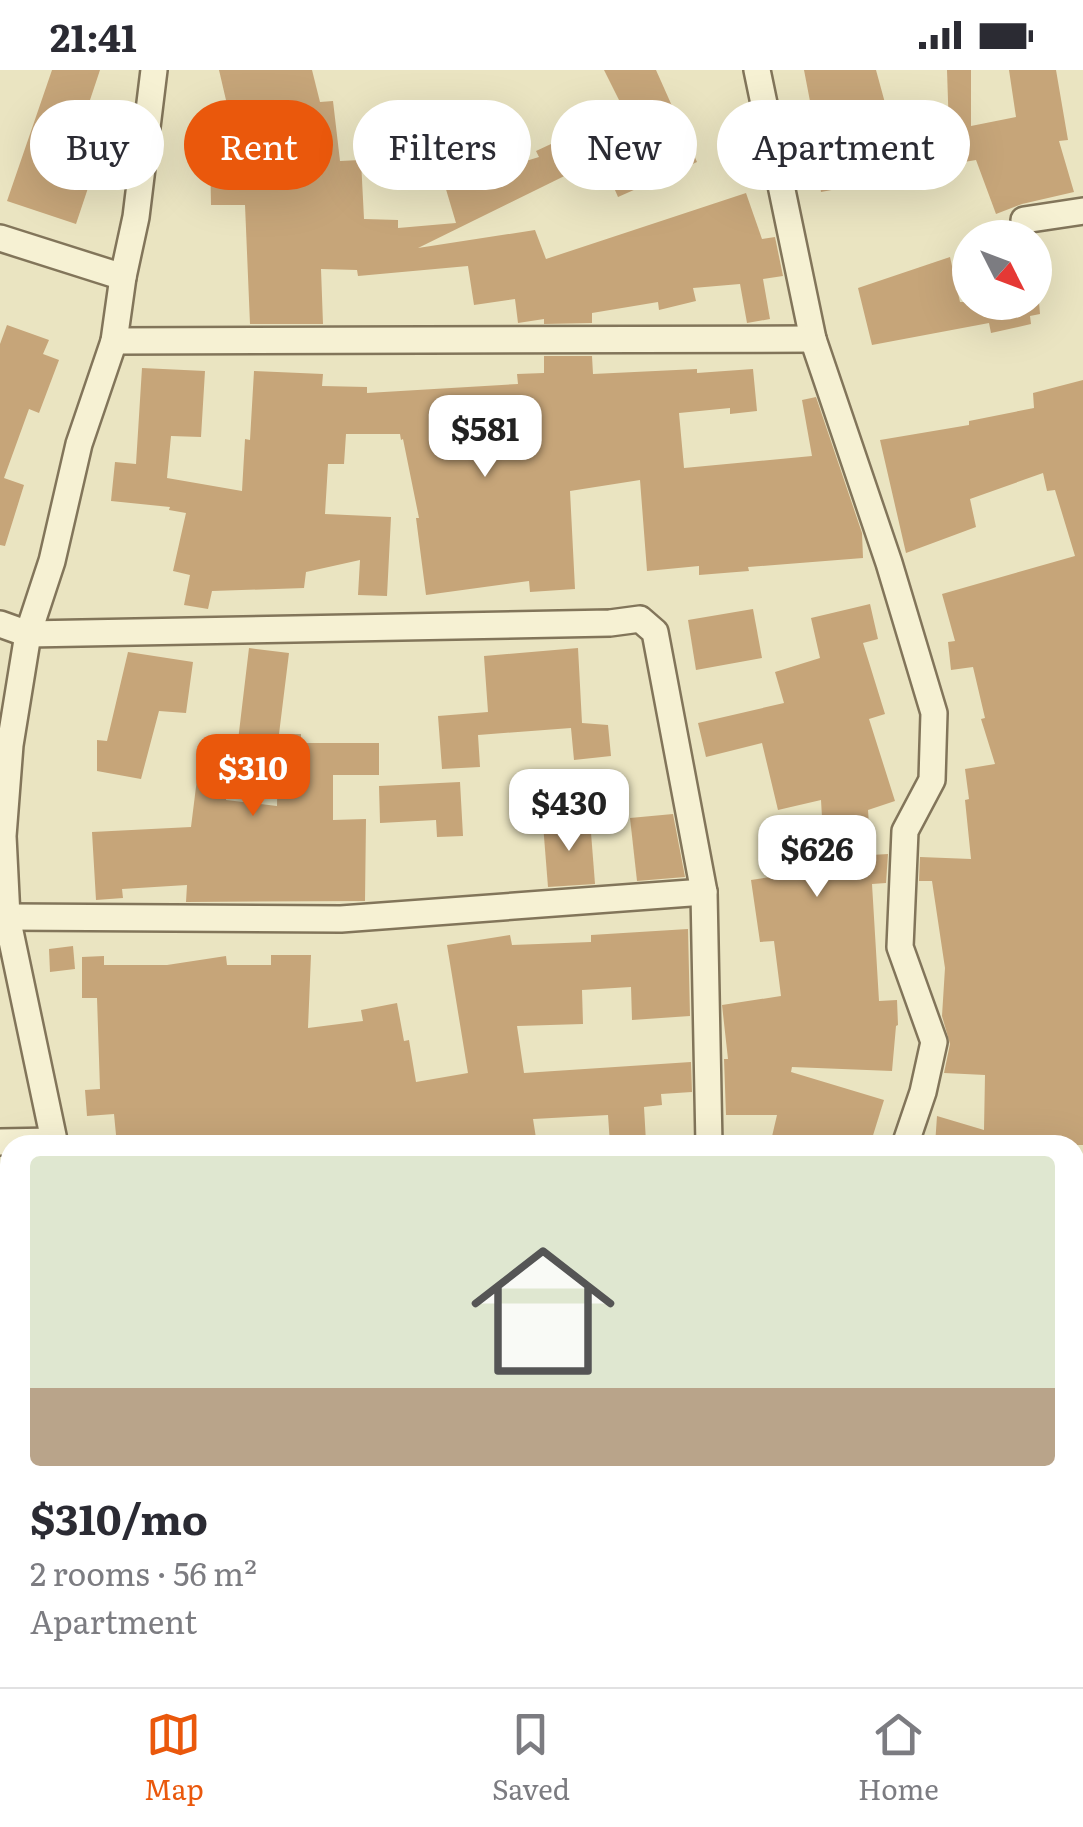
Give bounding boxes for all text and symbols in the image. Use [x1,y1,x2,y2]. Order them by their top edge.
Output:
text: 21:41 [50,7,137,64]
chip: Buy [30,100,164,190]
chip: Rent [184,100,333,190]
chip: Filters [353,100,531,190]
chip: New [551,100,697,190]
chip: Apartment [717,100,970,190]
north arrow [952,220,1052,320]
map controls [952,220,1052,320]
pin: $581 [426,395,544,480]
text: $581 [451,403,519,451]
pin: $310 [194,734,312,819]
text: $310 [218,742,288,790]
pin: $430 [510,769,628,854]
text: $430 [531,777,607,825]
pin: $626 [758,815,876,900]
text: $626 [780,823,854,871]
icon: home [453,1221,633,1401]
text: $310/mo [30,1486,208,1548]
text: 2 rooms · 56 m² [30,1548,257,1596]
text: Apartment [30,1596,197,1644]
tab: Map [144,1707,204,1809]
tab: Saved [492,1707,570,1809]
tab: Home [858,1707,939,1809]

